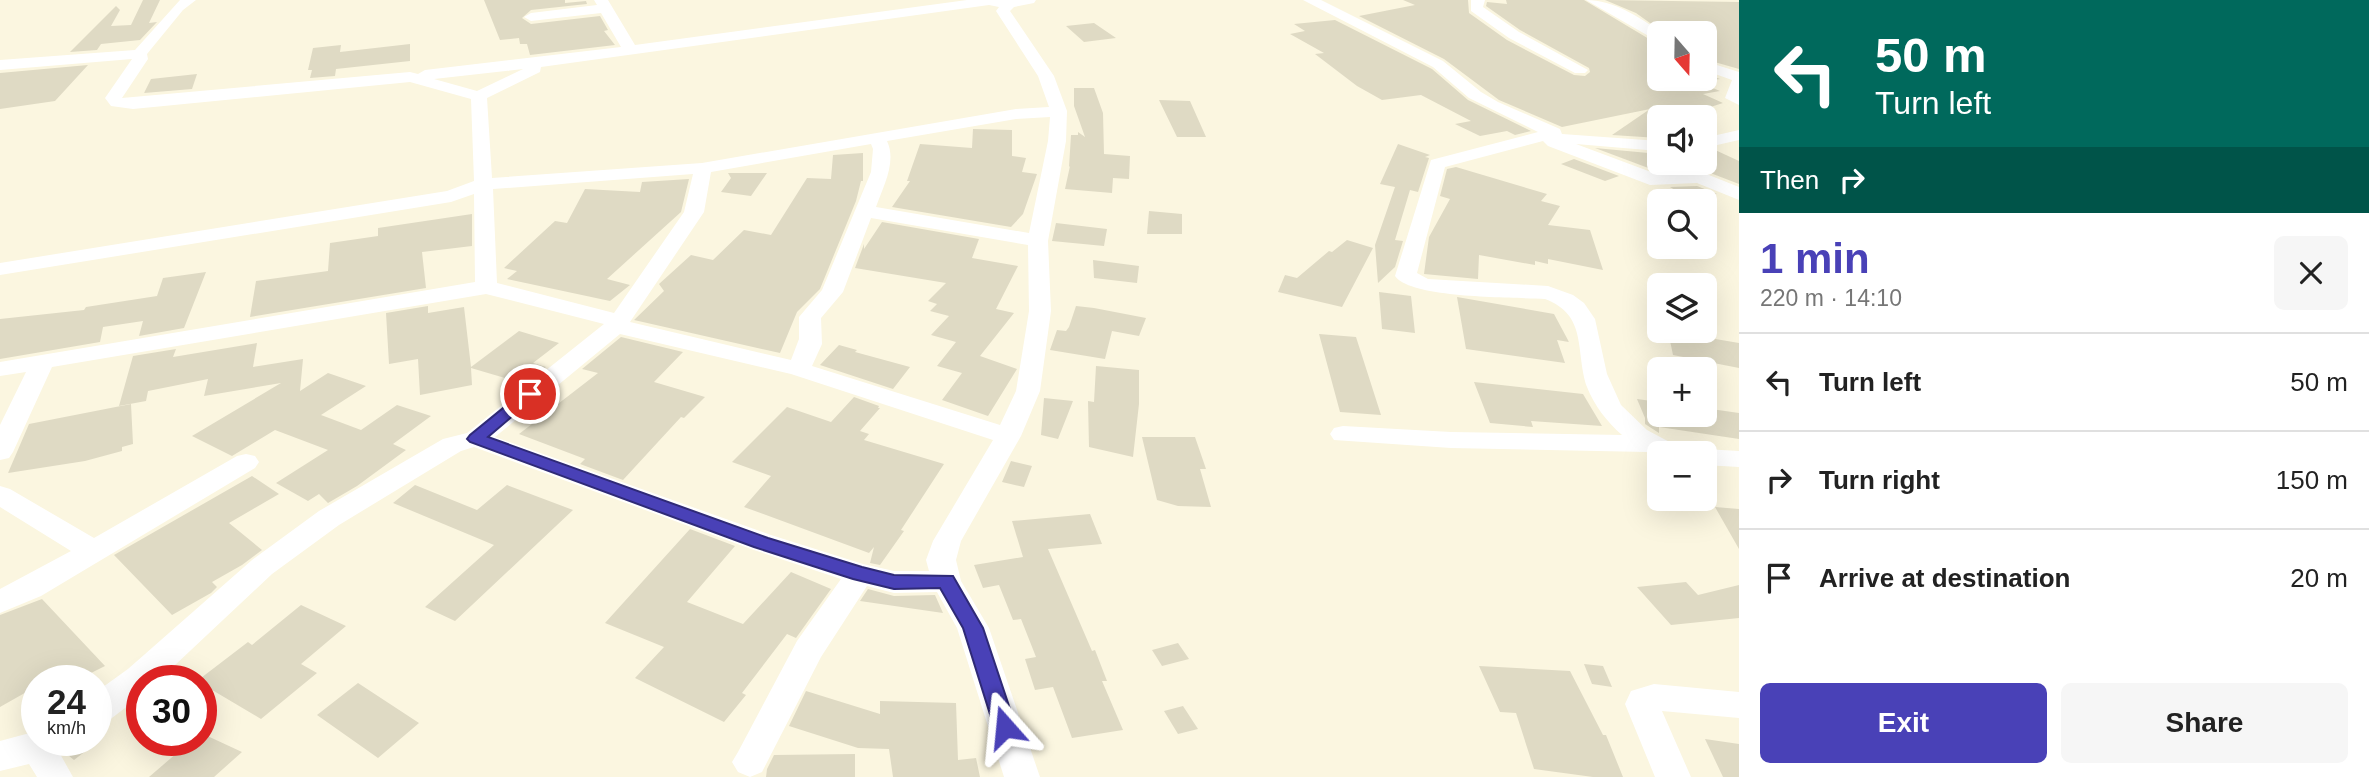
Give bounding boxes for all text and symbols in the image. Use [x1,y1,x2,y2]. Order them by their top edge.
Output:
north arrow [1647,21,1717,91]
map controls [1647,21,1717,511]
icon: left [1760,28,1851,119]
text: 50 m [1875,28,1987,82]
text: Turn left [1875,85,1991,121]
button: sound [1647,105,1717,175]
icon: right [1833,161,1871,199]
text: Then [1760,165,1819,195]
button: search [1647,189,1717,259]
text: 1 min [1760,235,1870,282]
button: close [2274,236,2348,310]
button: layers [1647,273,1717,343]
text: 220 m · 14:10 [1760,285,1902,311]
button: + [1647,357,1717,427]
icon: left [1760,363,1798,401]
pin [500,364,560,424]
text: Turn left [1819,367,1921,397]
text: 50 m [2290,367,2348,397]
icon: arrive [511,375,549,413]
button: − [1647,441,1717,511]
icon: right [1760,461,1798,499]
text: Turn right [1819,465,1940,495]
text: 150 m [2276,465,2348,495]
icon: arrive [1760,559,1798,597]
text: Arrive at destination [1819,563,2070,593]
text: 20 m [2290,563,2348,593]
speed limit sign: 30 [126,665,217,756]
text: 24 [47,682,86,721]
button: Exit [1760,683,2047,763]
button: Share [2061,683,2348,763]
position arrow [968,690,1042,764]
text: km/h [47,718,86,738]

